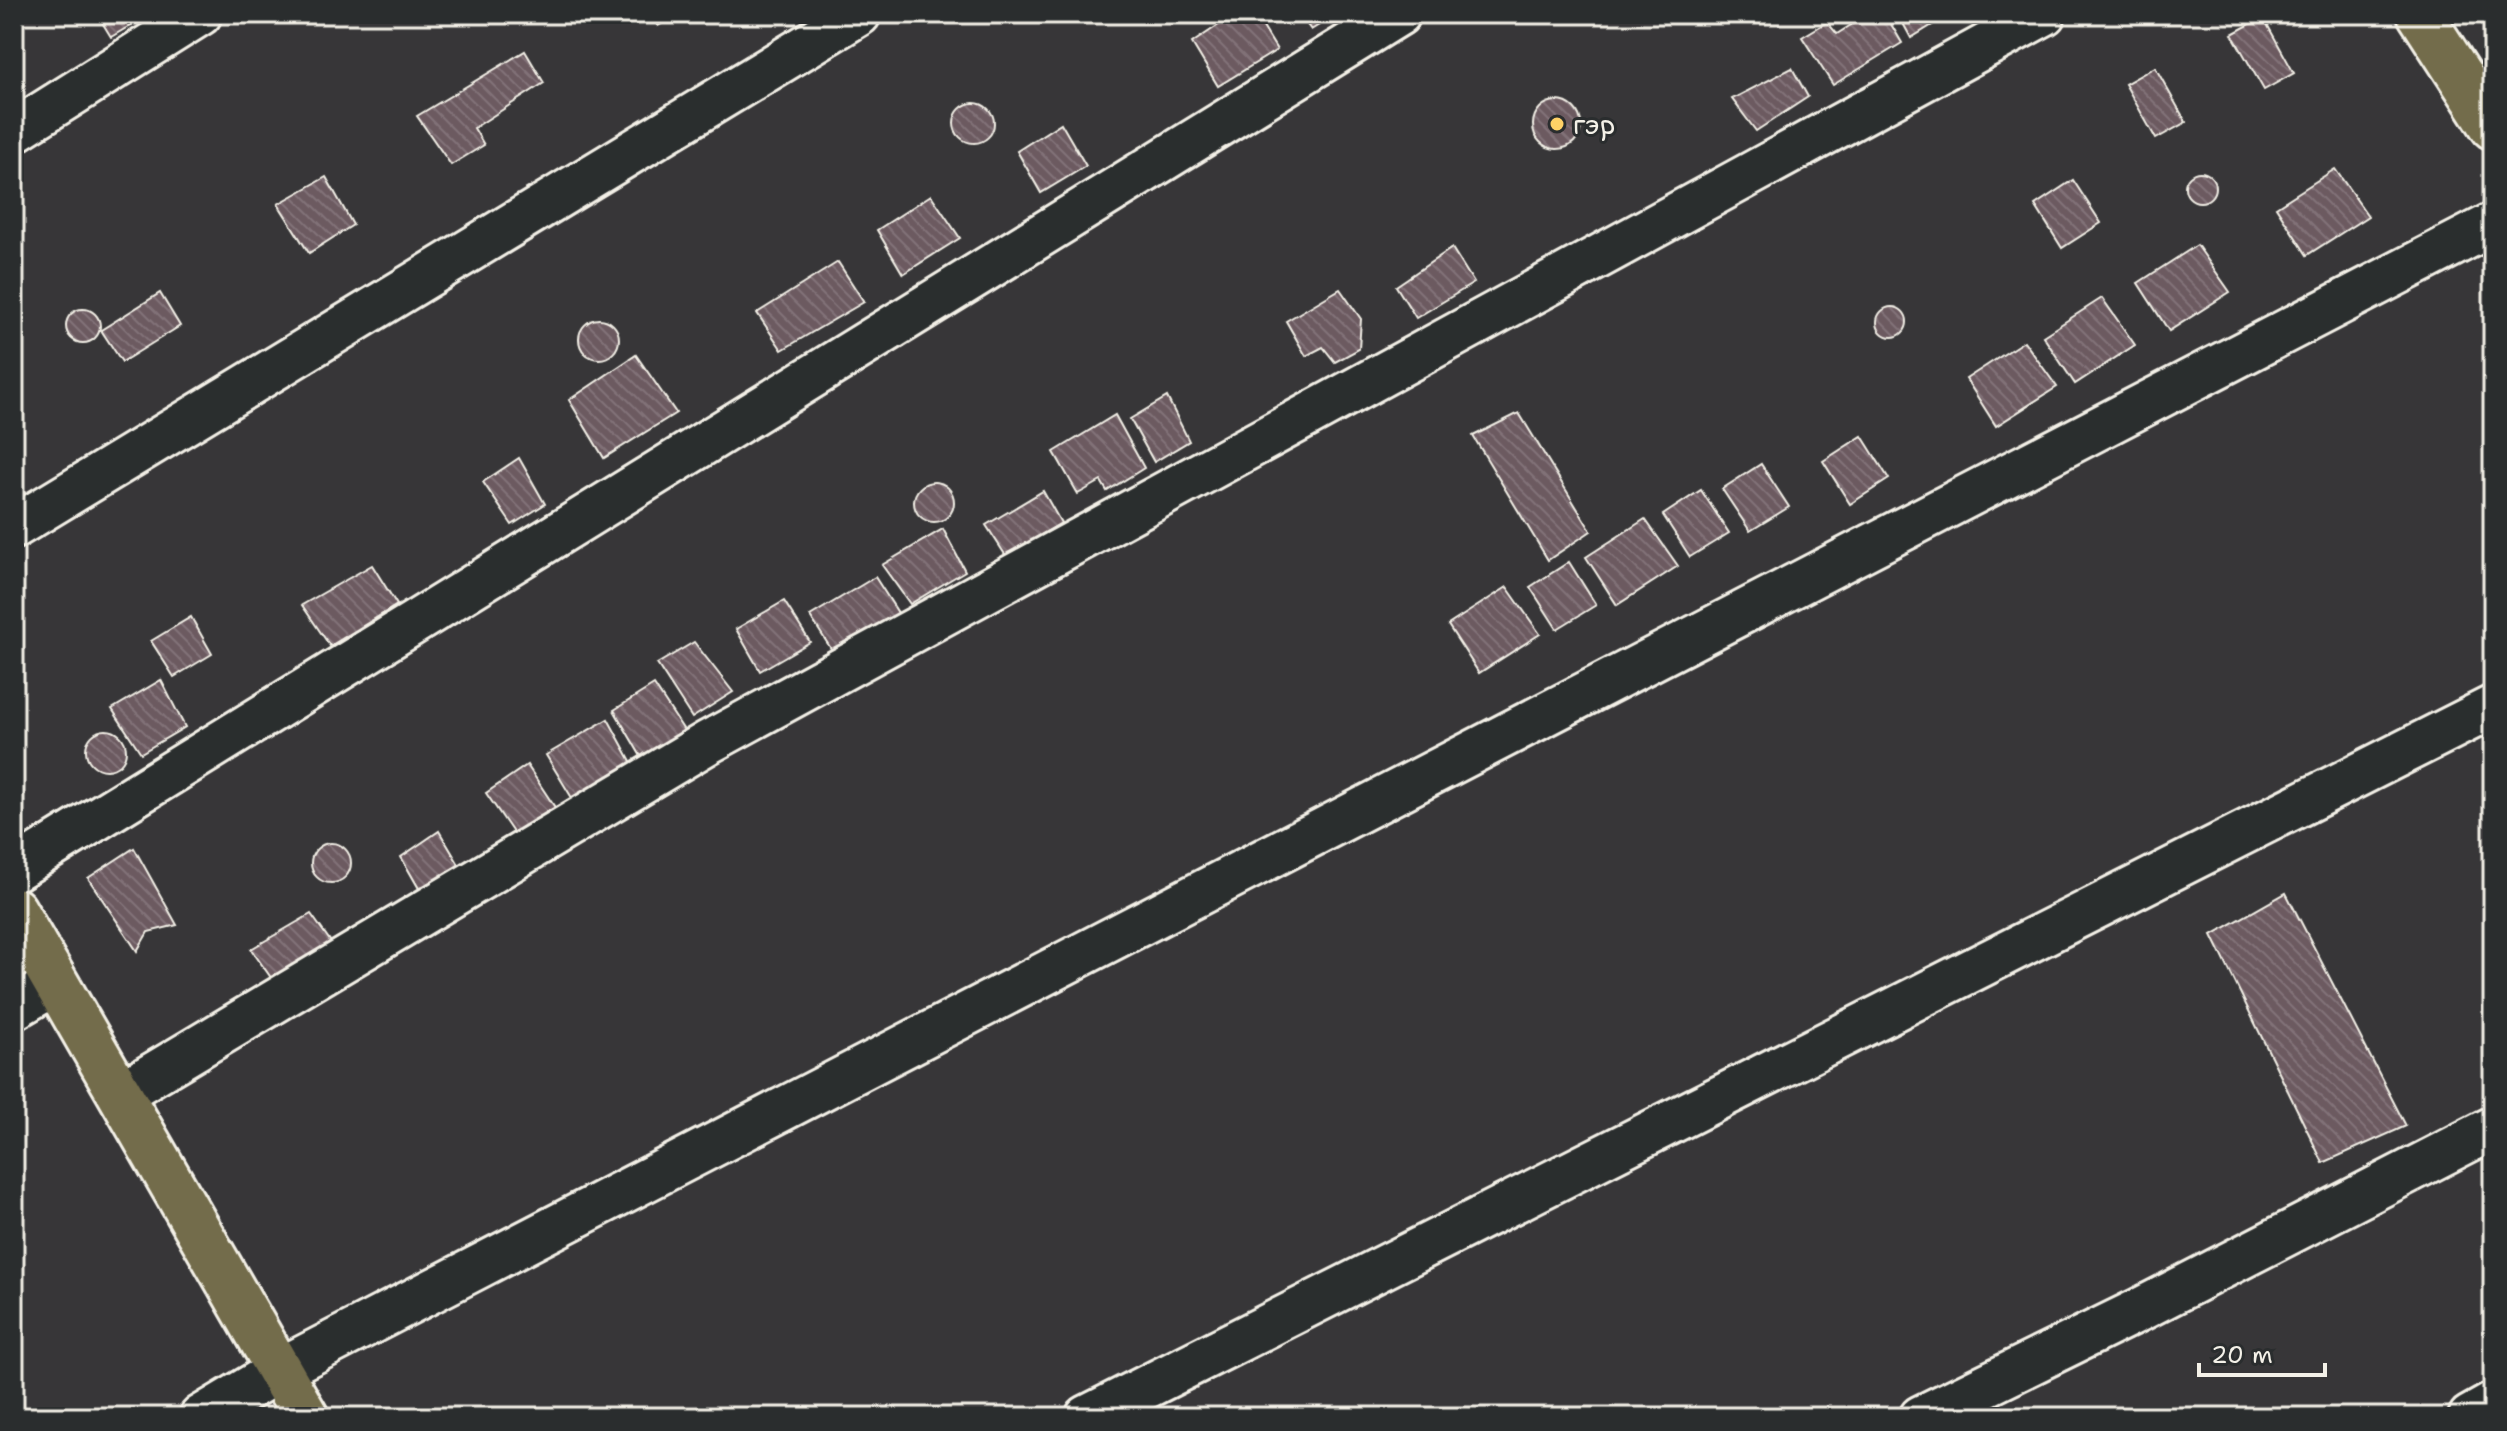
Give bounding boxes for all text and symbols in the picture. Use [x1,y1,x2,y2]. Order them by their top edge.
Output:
place label: гэр [1573,105,1615,143]
marker: гэр [1548,115,1566,133]
scale bar [2199,1327,2325,1377]
text: 20 m [2211,1339,2273,1371]

